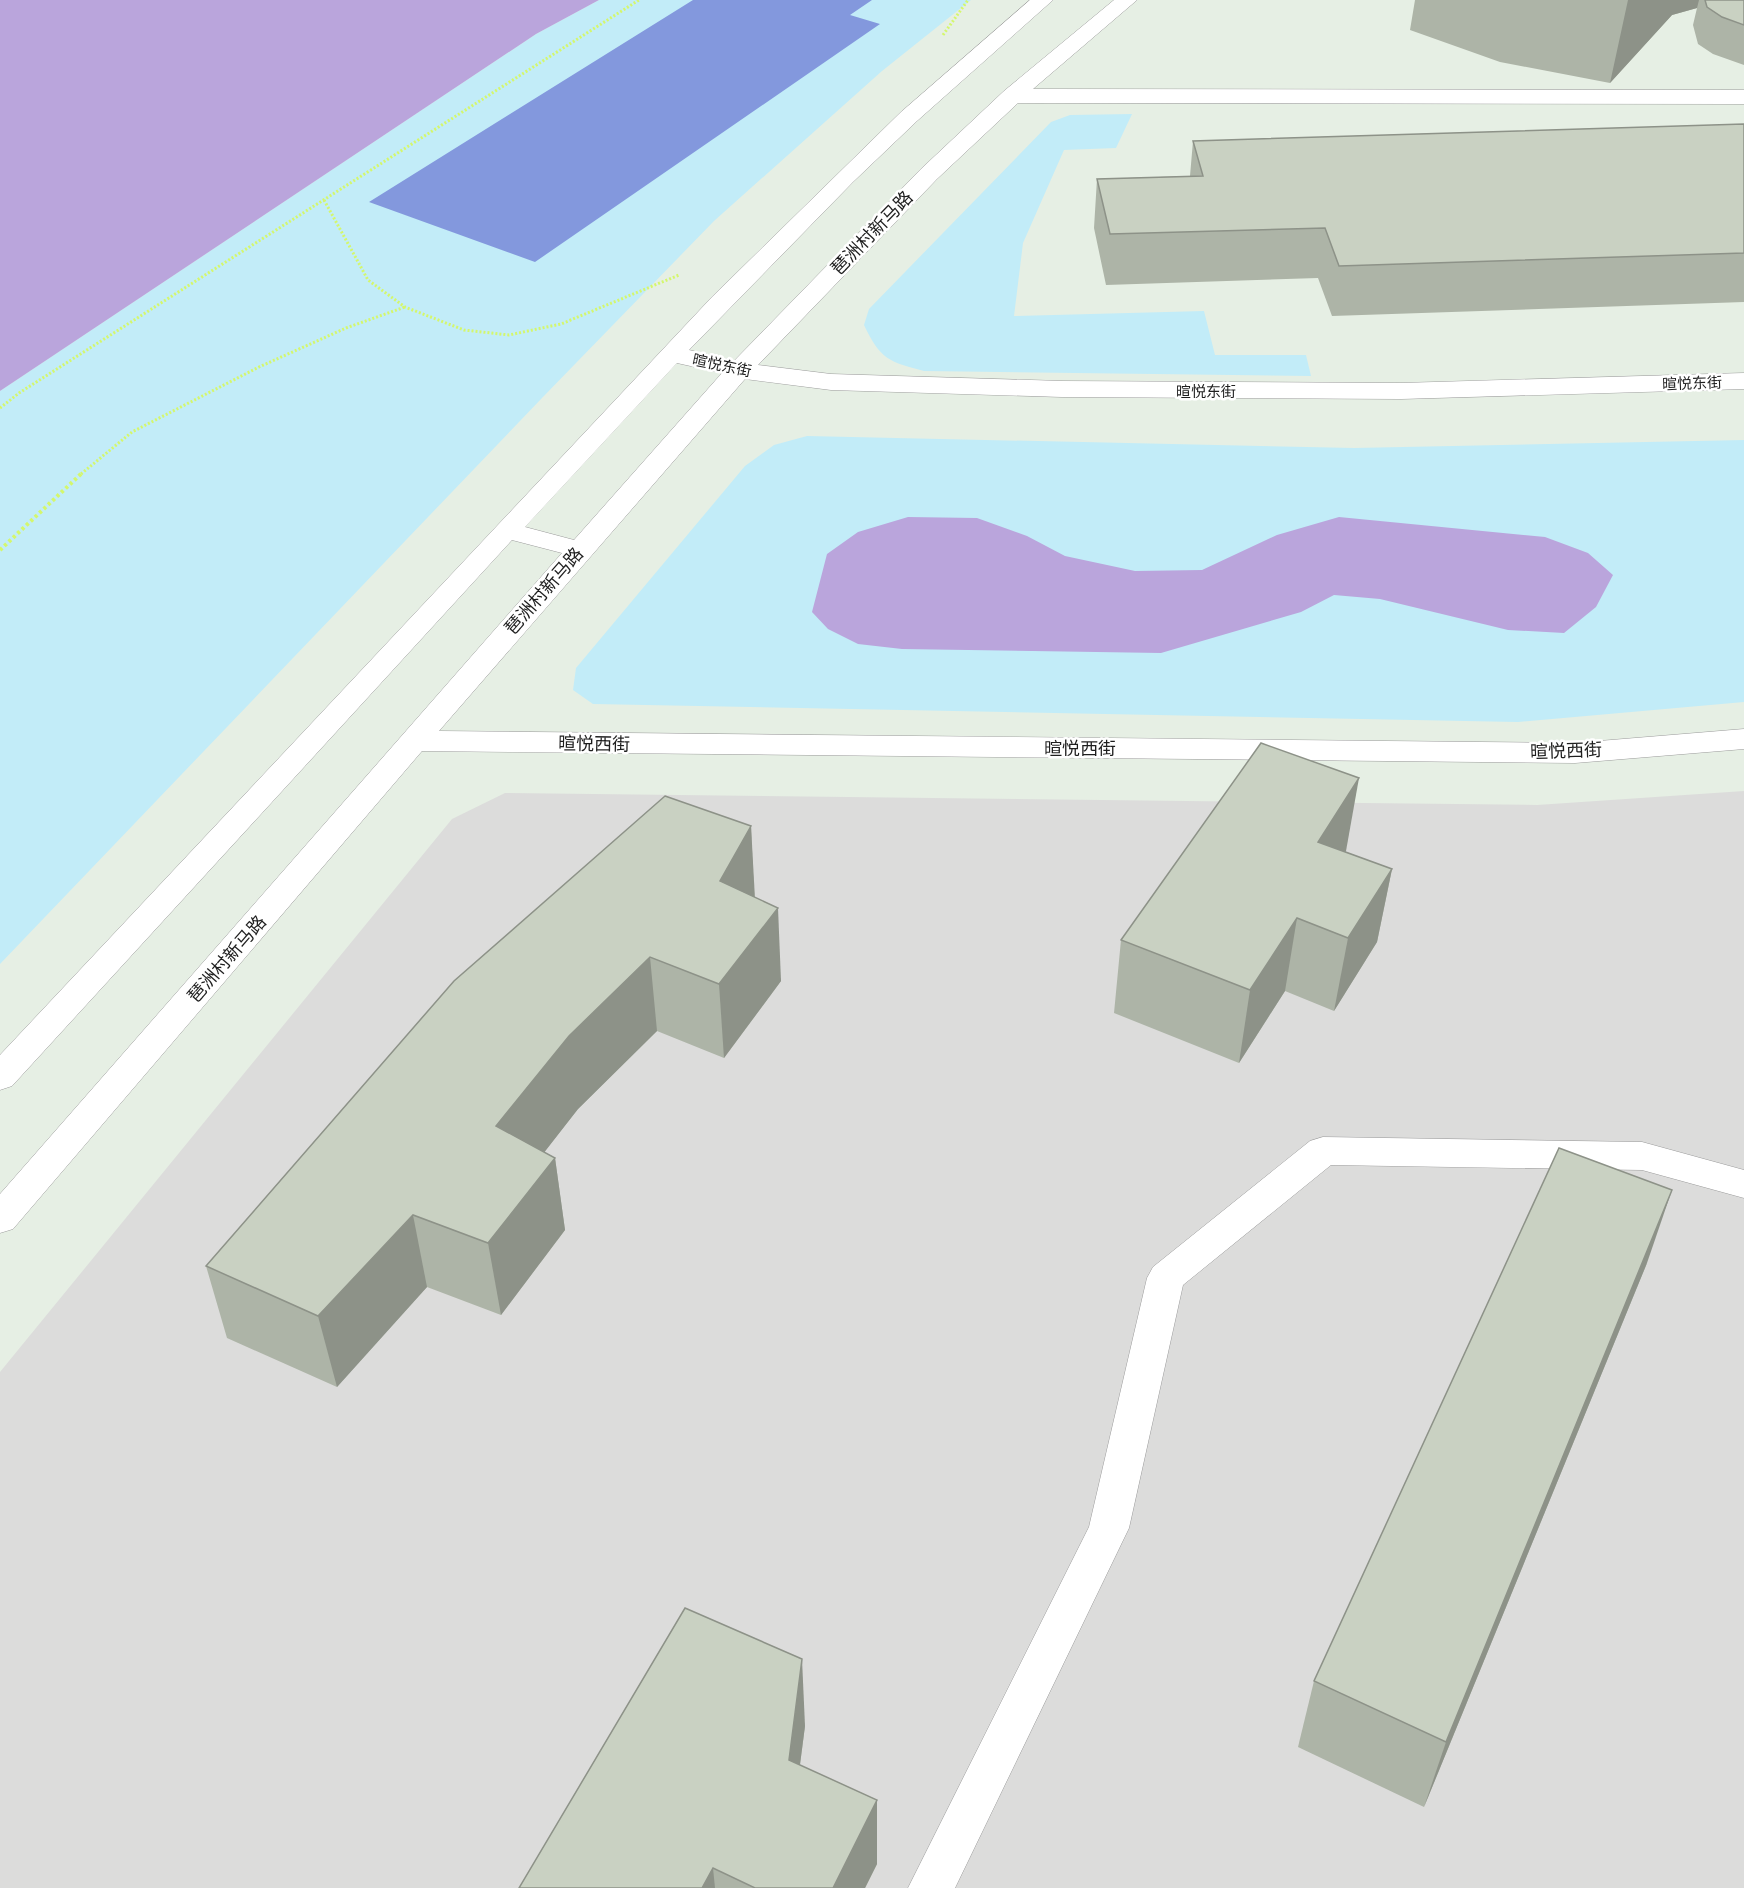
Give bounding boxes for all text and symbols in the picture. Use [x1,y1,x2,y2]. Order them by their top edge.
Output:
street label: 琶洲村新马路 [827,187,917,279]
street label: 暄悦东街 [691,350,753,380]
street label: 暄悦东街 [1662,373,1722,393]
street label: 暄悦东街 [1176,383,1236,400]
street label: 琶洲村新马路 [501,544,587,638]
street label: 暄悦西街 [558,733,630,755]
street label: 暄悦西街 [1044,739,1116,759]
street label: 暄悦西街 [1530,740,1602,762]
street label: 琶洲村新马路 [184,912,270,1006]

